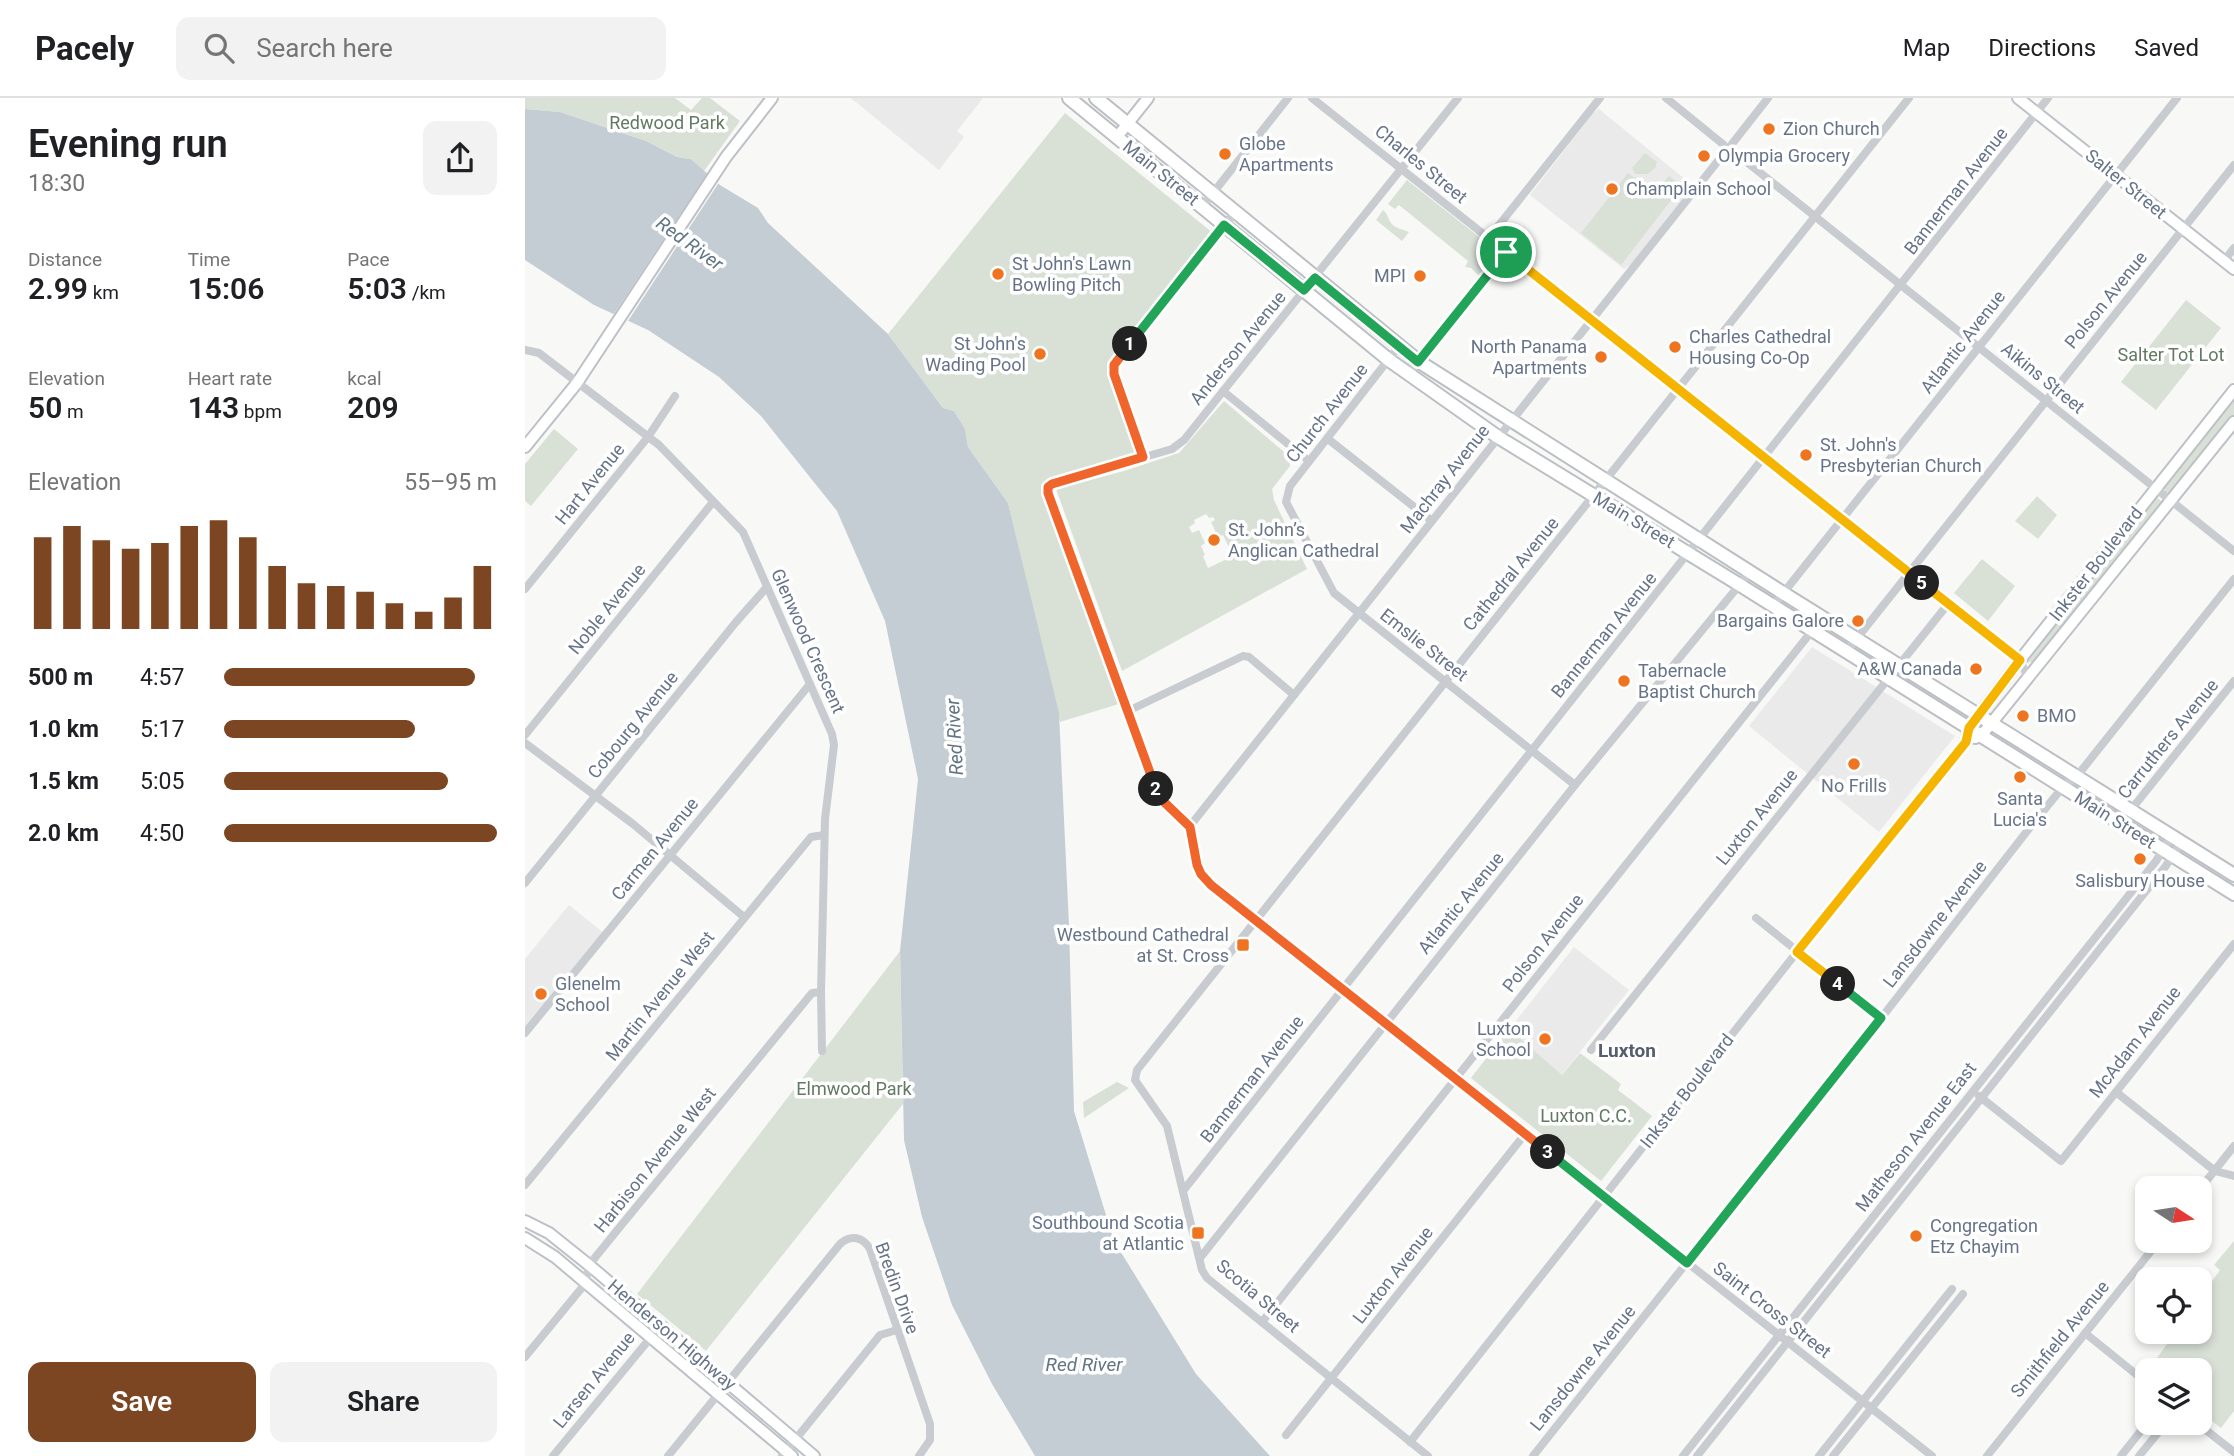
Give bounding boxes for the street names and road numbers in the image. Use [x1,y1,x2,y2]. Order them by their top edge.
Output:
street label: Charles Street [1371,120,1472,207]
street label: Bannerman Avenue [1900,123,2012,258]
street label: Main Street [1119,136,1204,210]
street label: Salter Street [2081,145,2171,223]
street label: Polson Avenue [2060,247,2151,352]
street label: Atlantic Avenue [1916,286,2009,397]
street label: Anderson Avenue [1185,287,1290,409]
street label: Aikins Street [1998,338,2089,418]
street label: Church Avenue [1281,359,1372,466]
street label: Machray Avenue [1396,420,1494,537]
street label: Hart Avenue [550,439,629,529]
street label: Main Street [1590,487,1679,552]
street label: Inkster Boulevard [2045,502,2147,625]
street label: Cathedral Avenue [1458,513,1563,635]
street label: Noble Avenue [564,559,650,658]
street label: Glenwood Crescent [767,565,850,716]
street label: Bannerman Avenue [1547,568,1661,702]
street label: Emslie Street [1376,604,1472,685]
street label: Cobourg Avenue [583,667,682,782]
street label: Carruthers Avenue [2113,675,2222,803]
street label: Luxton Avenue [1712,764,1802,869]
street label: Main Street [2071,786,2160,853]
street label: Carmen Avenue [607,793,702,904]
street label: Atlantic Avenue [1413,848,1508,958]
street label: Lansdowne Avenue [1878,856,1991,991]
street label: Polson Avenue [1498,889,1587,996]
street label: Martin Avenue West [601,927,718,1065]
street label: McAdam Avenue [2084,982,2185,1102]
street label: Bannerman Avenue [1196,1011,1308,1146]
street label: Inkster Boulevard [1636,1029,1738,1152]
street label: Matheson Avenue East [1851,1058,1980,1215]
street label: Harbison Avenue West [590,1083,720,1237]
street label: Luxton Avenue [1348,1222,1437,1327]
street label: Bredin Drive [871,1239,924,1337]
street label: Scotia Street [1212,1255,1304,1337]
street label: Saint Cross Street [1709,1257,1835,1362]
street label: Henderson Highway [604,1275,741,1395]
street label: Smithfield Avenue [2006,1276,2113,1401]
street label: Lansdowne Avenue [1526,1301,1640,1435]
street label: Larsen Avenue [548,1327,639,1432]

